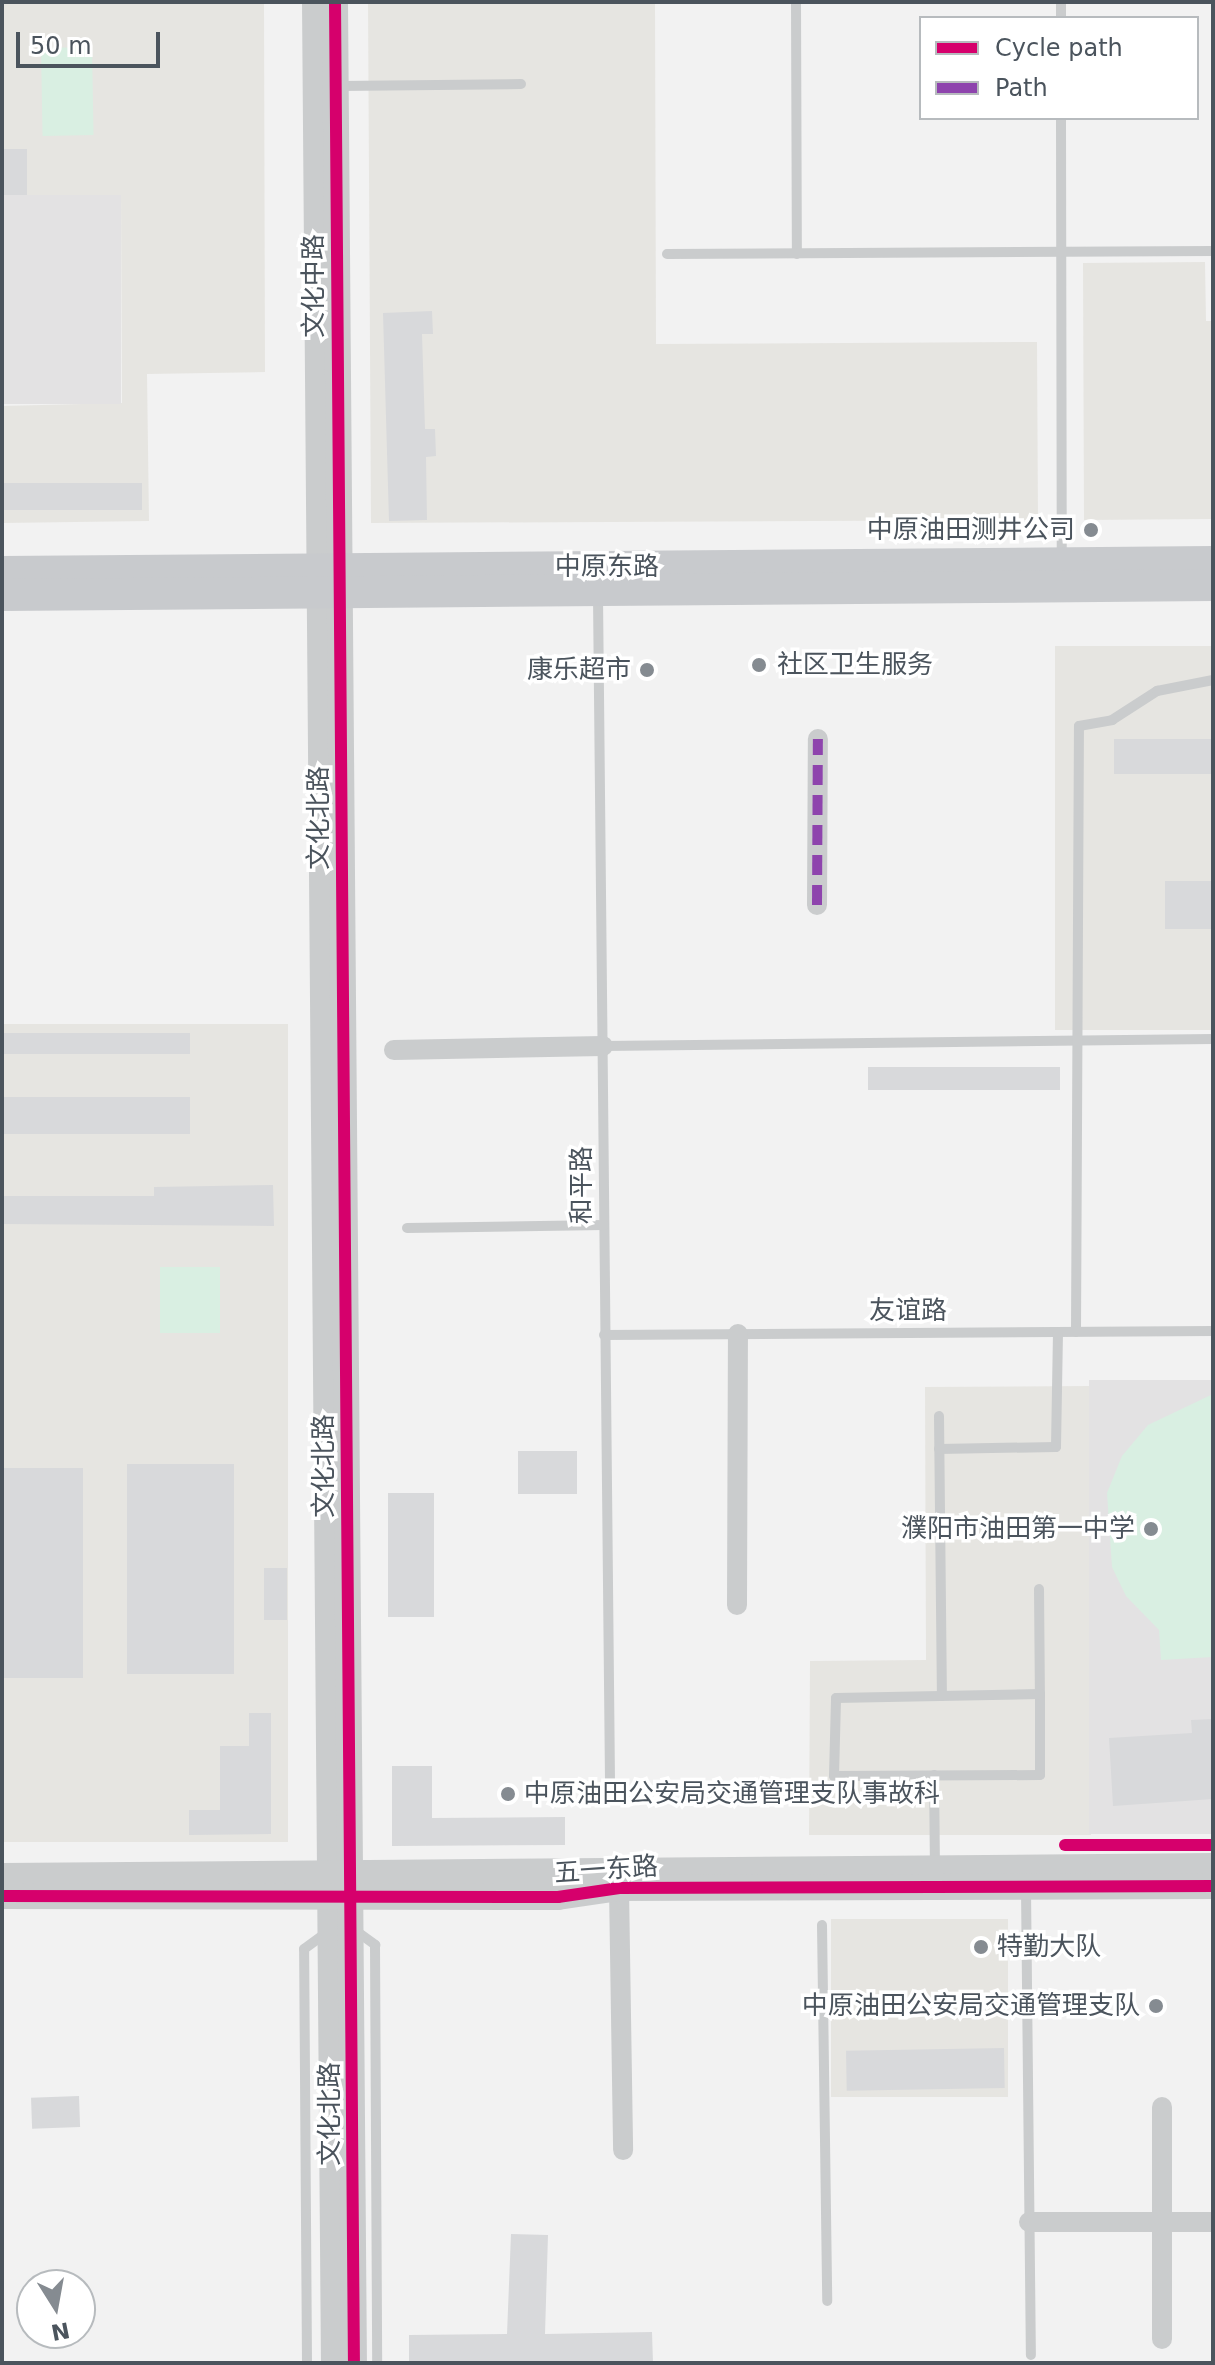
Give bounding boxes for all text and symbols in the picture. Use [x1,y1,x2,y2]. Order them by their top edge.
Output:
scale bar [20,16,164,66]
legend [919,16,1199,120]
text: 50 m [30,32,92,60]
text: Cycle path [995,34,1123,62]
text: Path [995,74,1048,102]
street label: 文化中路 [298,234,330,338]
place label: 中原油田测井公司 [867,514,1075,546]
marker: 中原油田测井公司 [1082,521,1100,539]
street label: 中原东路 [555,551,659,583]
place label: 社区卫生服务 [777,649,933,681]
place label: 康乐超市 [527,654,631,686]
marker: 社区卫生服务 [748,654,770,676]
marker: 康乐超市 [638,661,656,679]
street label: 文化北路 [303,766,335,870]
street label: 和平路 [566,1146,598,1224]
street label: 友谊路 [869,1295,947,1327]
street label: 文化北路 [308,1414,340,1518]
place label: 濮阳市油田第一中学 [901,1513,1135,1545]
marker: 濮阳市油田第一中学 [1142,1520,1160,1538]
place label: 中原油田公安局交通管理支队事故科 [524,1778,940,1810]
marker: 中原油田公安局交通管理支队事故科 [499,1785,517,1803]
street label: 五一东路 [553,1851,659,1889]
place label: 特勤大队 [997,1931,1101,1963]
marker: 特勤大队 [972,1938,990,1956]
place label: 中原油田公安局交通管理支队 [802,1990,1140,2022]
marker: 中原油田公安局交通管理支队 [1147,1997,1165,2015]
street label: 文化北路 [314,2062,346,2166]
north arrow [16,2269,96,2349]
text: N [49,2317,72,2345]

